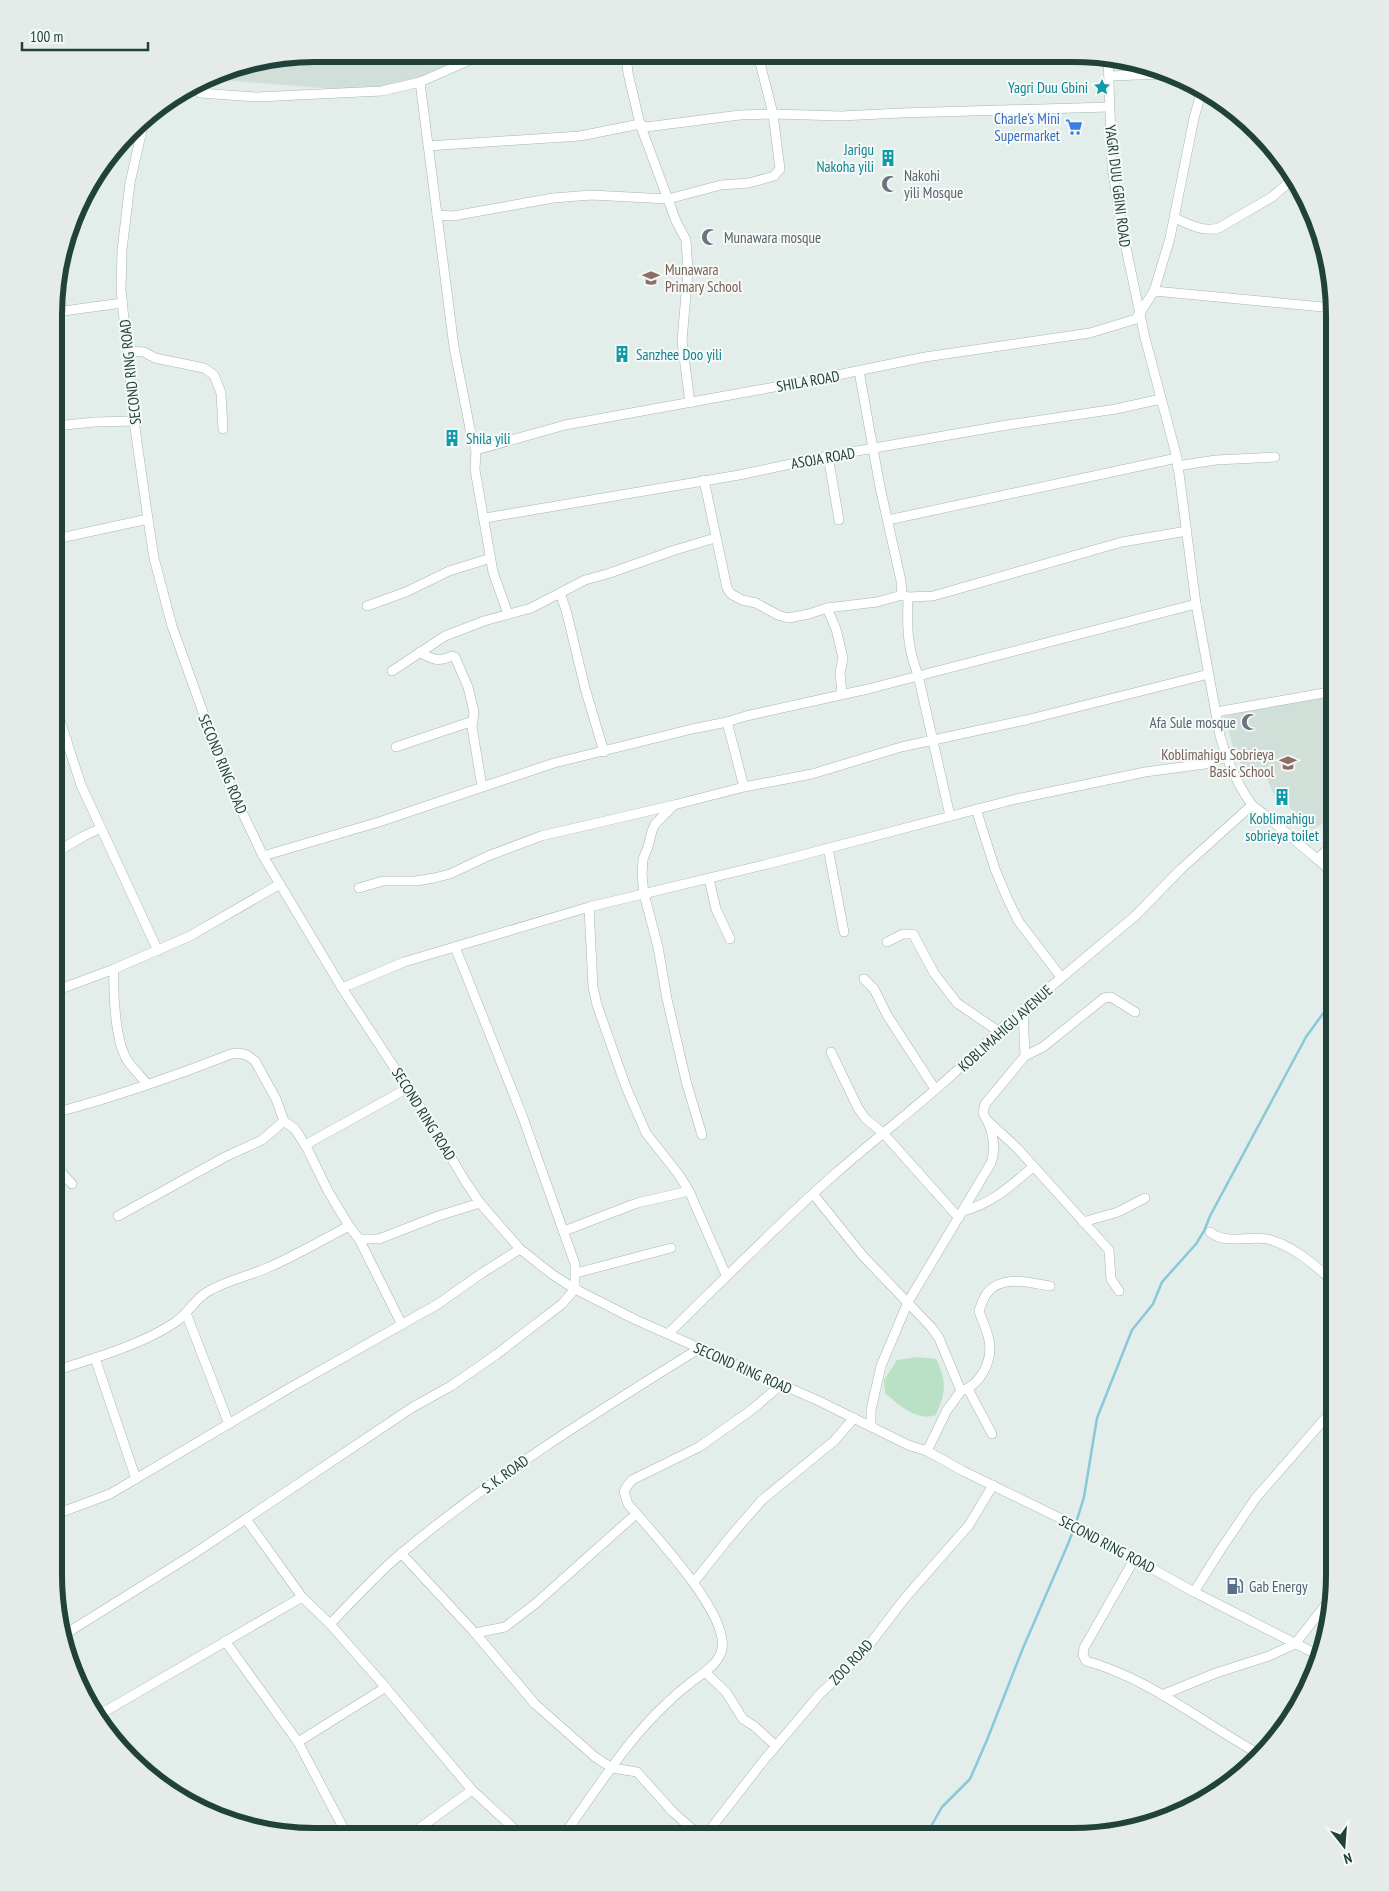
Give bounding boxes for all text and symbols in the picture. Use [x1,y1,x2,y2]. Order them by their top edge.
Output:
scale bar [22,20,149,52]
text: 100 m [30,27,63,46]
place icon: Yagri Duu Gbini [1092,77,1112,97]
place label: Yagri Duu Gbini [1008,78,1088,97]
place label: Charle's Mini Supermarket [994,109,1060,145]
supermarket icon: Charle's Mini Supermarket [1064,117,1084,137]
street label: YAGRI DUU GBINI ROAD [1101,124,1135,248]
place label: Jarigu Nakoha yili [816,140,874,176]
building icon: Jarigu Nakoha yili [878,148,898,168]
place label: Nakohi yili Mosque [904,166,963,202]
mosque icon: Nakohi yili Mosque [880,174,900,194]
mosque icon: Munawara mosque [700,227,720,247]
place label: Munawara mosque [724,228,821,247]
place label: Munawara Primary School [665,260,742,296]
school or university icon: Munawara Primary School [641,268,661,288]
street label: SECOND RING ROAD [115,318,145,426]
building icon: Sanzhee Doo yili [612,344,632,364]
place label: Sanzhee Doo yili [636,345,722,364]
street label: SHILA ROAD [775,366,841,396]
building icon: Shila yili [442,428,462,448]
place label: Shila yili [466,429,511,448]
street label: ASOJA ROAD [789,443,857,473]
street label: SECOND RING ROAD [194,711,252,817]
mosque icon: Afa Sule mosque [1240,712,1260,732]
place label: Afa Sule mosque [1150,713,1236,732]
place label: Koblimahigu Sobrieya Basic School [1161,745,1274,781]
school or university icon: Koblimahigu Sobrieya Basic School [1278,753,1298,773]
building icon: Koblimahigu sobrieya toilet [1272,787,1292,807]
place label: Koblimahigu sobrieya toilet [1245,809,1319,845]
street label: KOBLIMAHIGU AVENUE [954,981,1056,1075]
street label: SECOND RING ROAD [388,1064,460,1164]
street label: SECOND RING ROAD [691,1338,795,1398]
street label: S. K. ROAD [478,1451,532,1497]
street label: SECOND RING ROAD [1056,1511,1158,1577]
fuel station icon: Gab Energy [1225,1576,1245,1596]
place label: Gab Energy [1249,1577,1308,1596]
street label: ZOO ROAD [825,1635,877,1689]
north arrow [1319,1821,1369,1871]
text: N [1342,1849,1354,1868]

